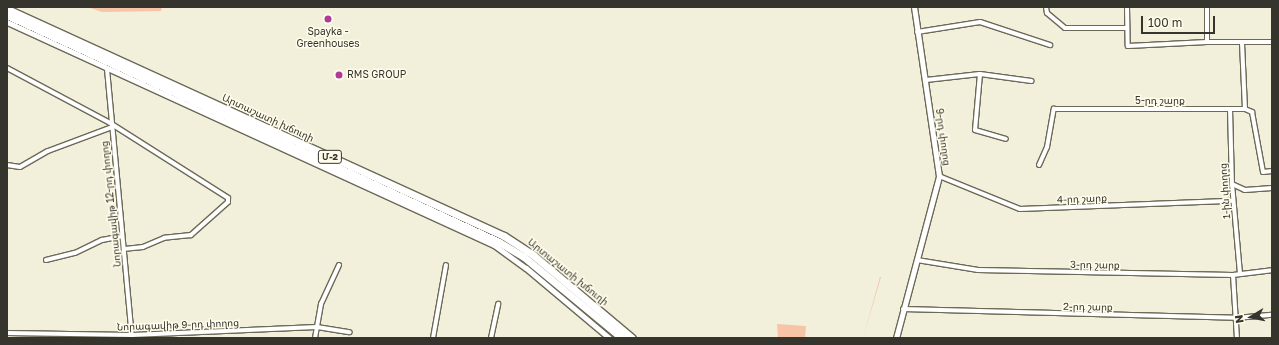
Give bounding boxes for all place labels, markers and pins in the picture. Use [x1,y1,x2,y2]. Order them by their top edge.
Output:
marker: Spayka - Greenhouses [323,14,333,24]
place label: Spayka - Greenhouses [296,25,360,48]
place label: RMS GROUP [347,69,406,81]
marker: RMS GROUP [334,70,344,80]

